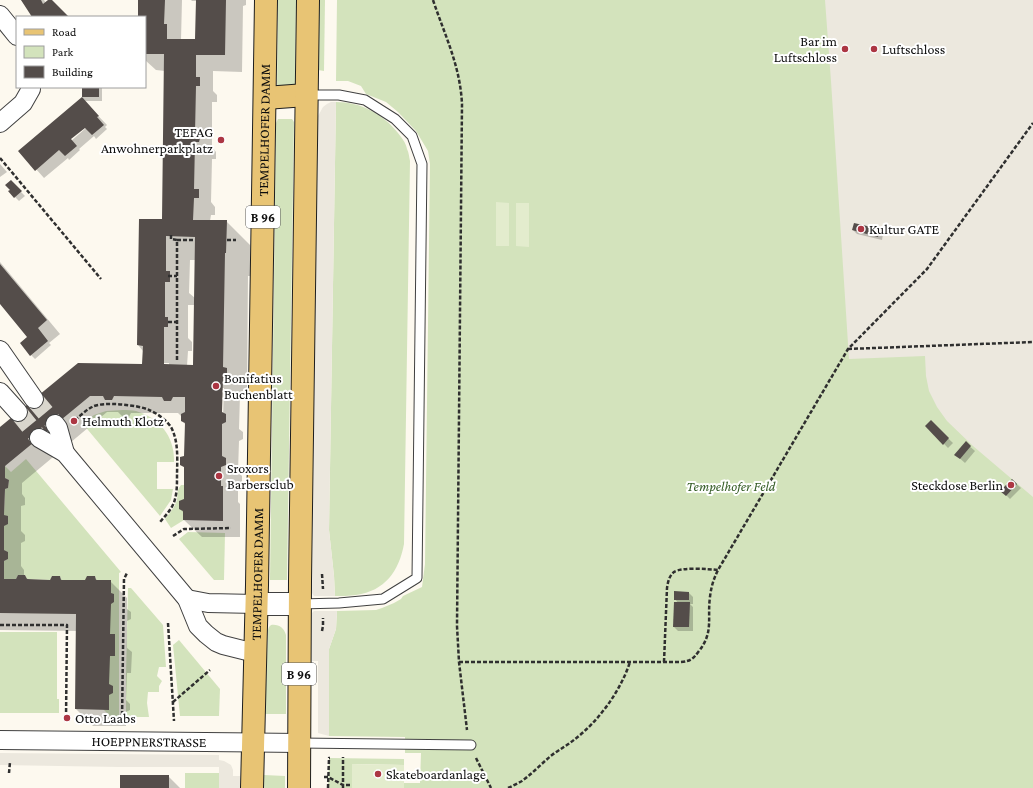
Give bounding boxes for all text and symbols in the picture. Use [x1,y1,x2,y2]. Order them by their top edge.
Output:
legend [16,16,146,88]
text: Road [52,25,77,39]
place label: Bar im Luftschloss [774,33,837,65]
place label: Luftschloss [882,41,945,57]
marker: Bar im Luftschloss [840,44,850,54]
marker: Luftschloss [869,44,879,54]
text: Park [52,45,74,59]
street label: TEMPELHOFER DAMM [255,64,273,196]
text: Building [52,65,93,79]
place label: TEFAG Anwohnerparkplatz [101,124,213,156]
marker: TEFAG Anwohnerparkplatz [216,135,226,145]
road number: B 96 [246,206,280,228]
place label: Kultur GATE [869,221,940,237]
marker: Kultur GATE [856,224,866,234]
place label: Bonifatius Buchenblatt [224,370,293,402]
marker: Bonifatius Buchenblatt [211,381,221,391]
place label: Helmuth Klotz [82,413,164,429]
marker: Helmuth Klotz [69,416,79,426]
place label: Sroxors Barbersclub [227,460,294,492]
marker: Sroxors Barbersclub [214,471,224,481]
place label: Steckdose Berlin [911,477,1003,493]
park label: Tempelhofer Feld [687,478,776,494]
marker: Steckdose Berlin [1006,480,1016,490]
street label: TEMPELHOFER DAMM [248,508,266,640]
road number: B 96 [282,663,316,685]
place label: Otto Laabs [75,710,136,726]
marker: Otto Laabs [62,713,72,723]
street label: HOEPPNERSTRASSE [92,733,207,750]
place label: Skateboardanlage [386,766,486,782]
marker: Skateboardanlage [373,769,383,779]

